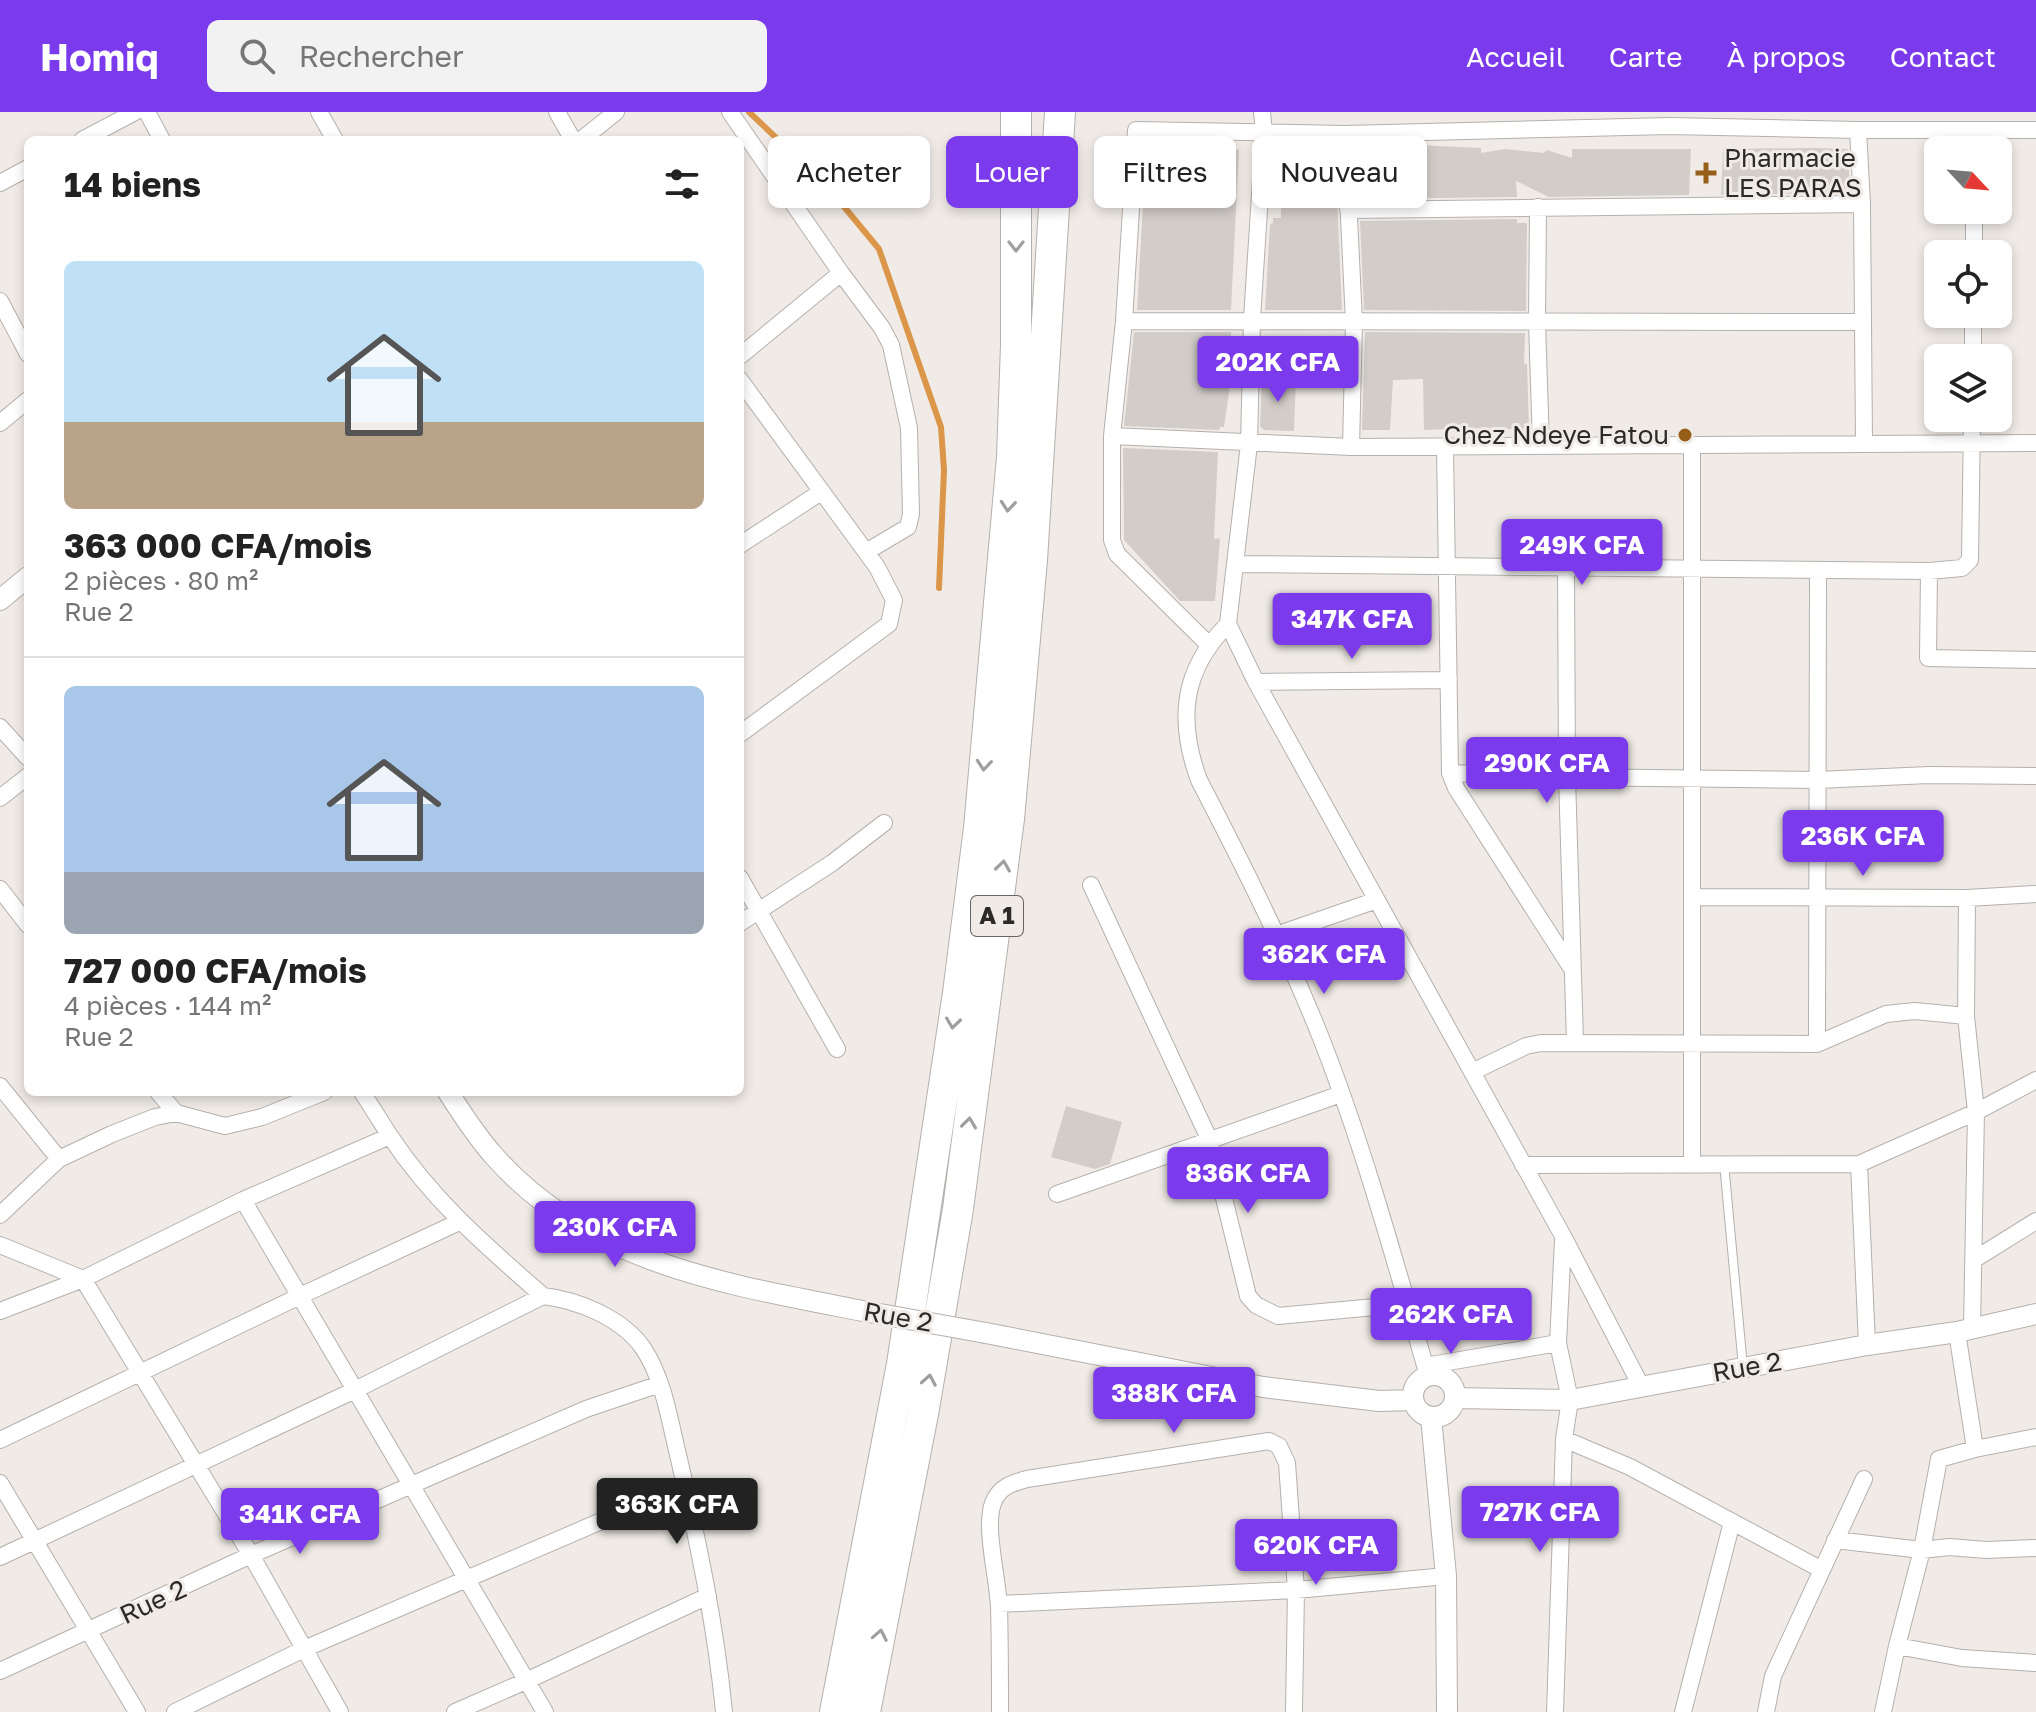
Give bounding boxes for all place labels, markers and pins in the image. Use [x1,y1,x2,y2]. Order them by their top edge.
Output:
place label: Pharmacie LES PARAS [1724,142,1862,203]
marker: Pharmacie LES PARAS [1695,162,1717,184]
pin: 202K CFA [1195,336,1361,404]
place label: Chez Ndeye Fatou [1443,419,1669,450]
marker: Chez Ndeye Fatou [1676,426,1694,444]
pin: 249K CFA [1499,519,1665,587]
pin: 347K CFA [1269,593,1435,661]
pin: 290K CFA [1464,737,1630,805]
pin: 236K CFA [1780,810,1946,878]
pin: 362K CFA [1241,928,1407,996]
pin: 836K CFA [1165,1147,1331,1215]
pin: 230K CFA [532,1201,698,1269]
pin: 262K CFA [1368,1288,1534,1356]
pin: 388K CFA [1091,1367,1257,1435]
pin: 363K CFA [594,1478,760,1546]
pin: 727K CFA [1457,1486,1623,1554]
pin: 341K CFA [217,1488,383,1556]
pin: 620K CFA [1233,1519,1399,1587]

